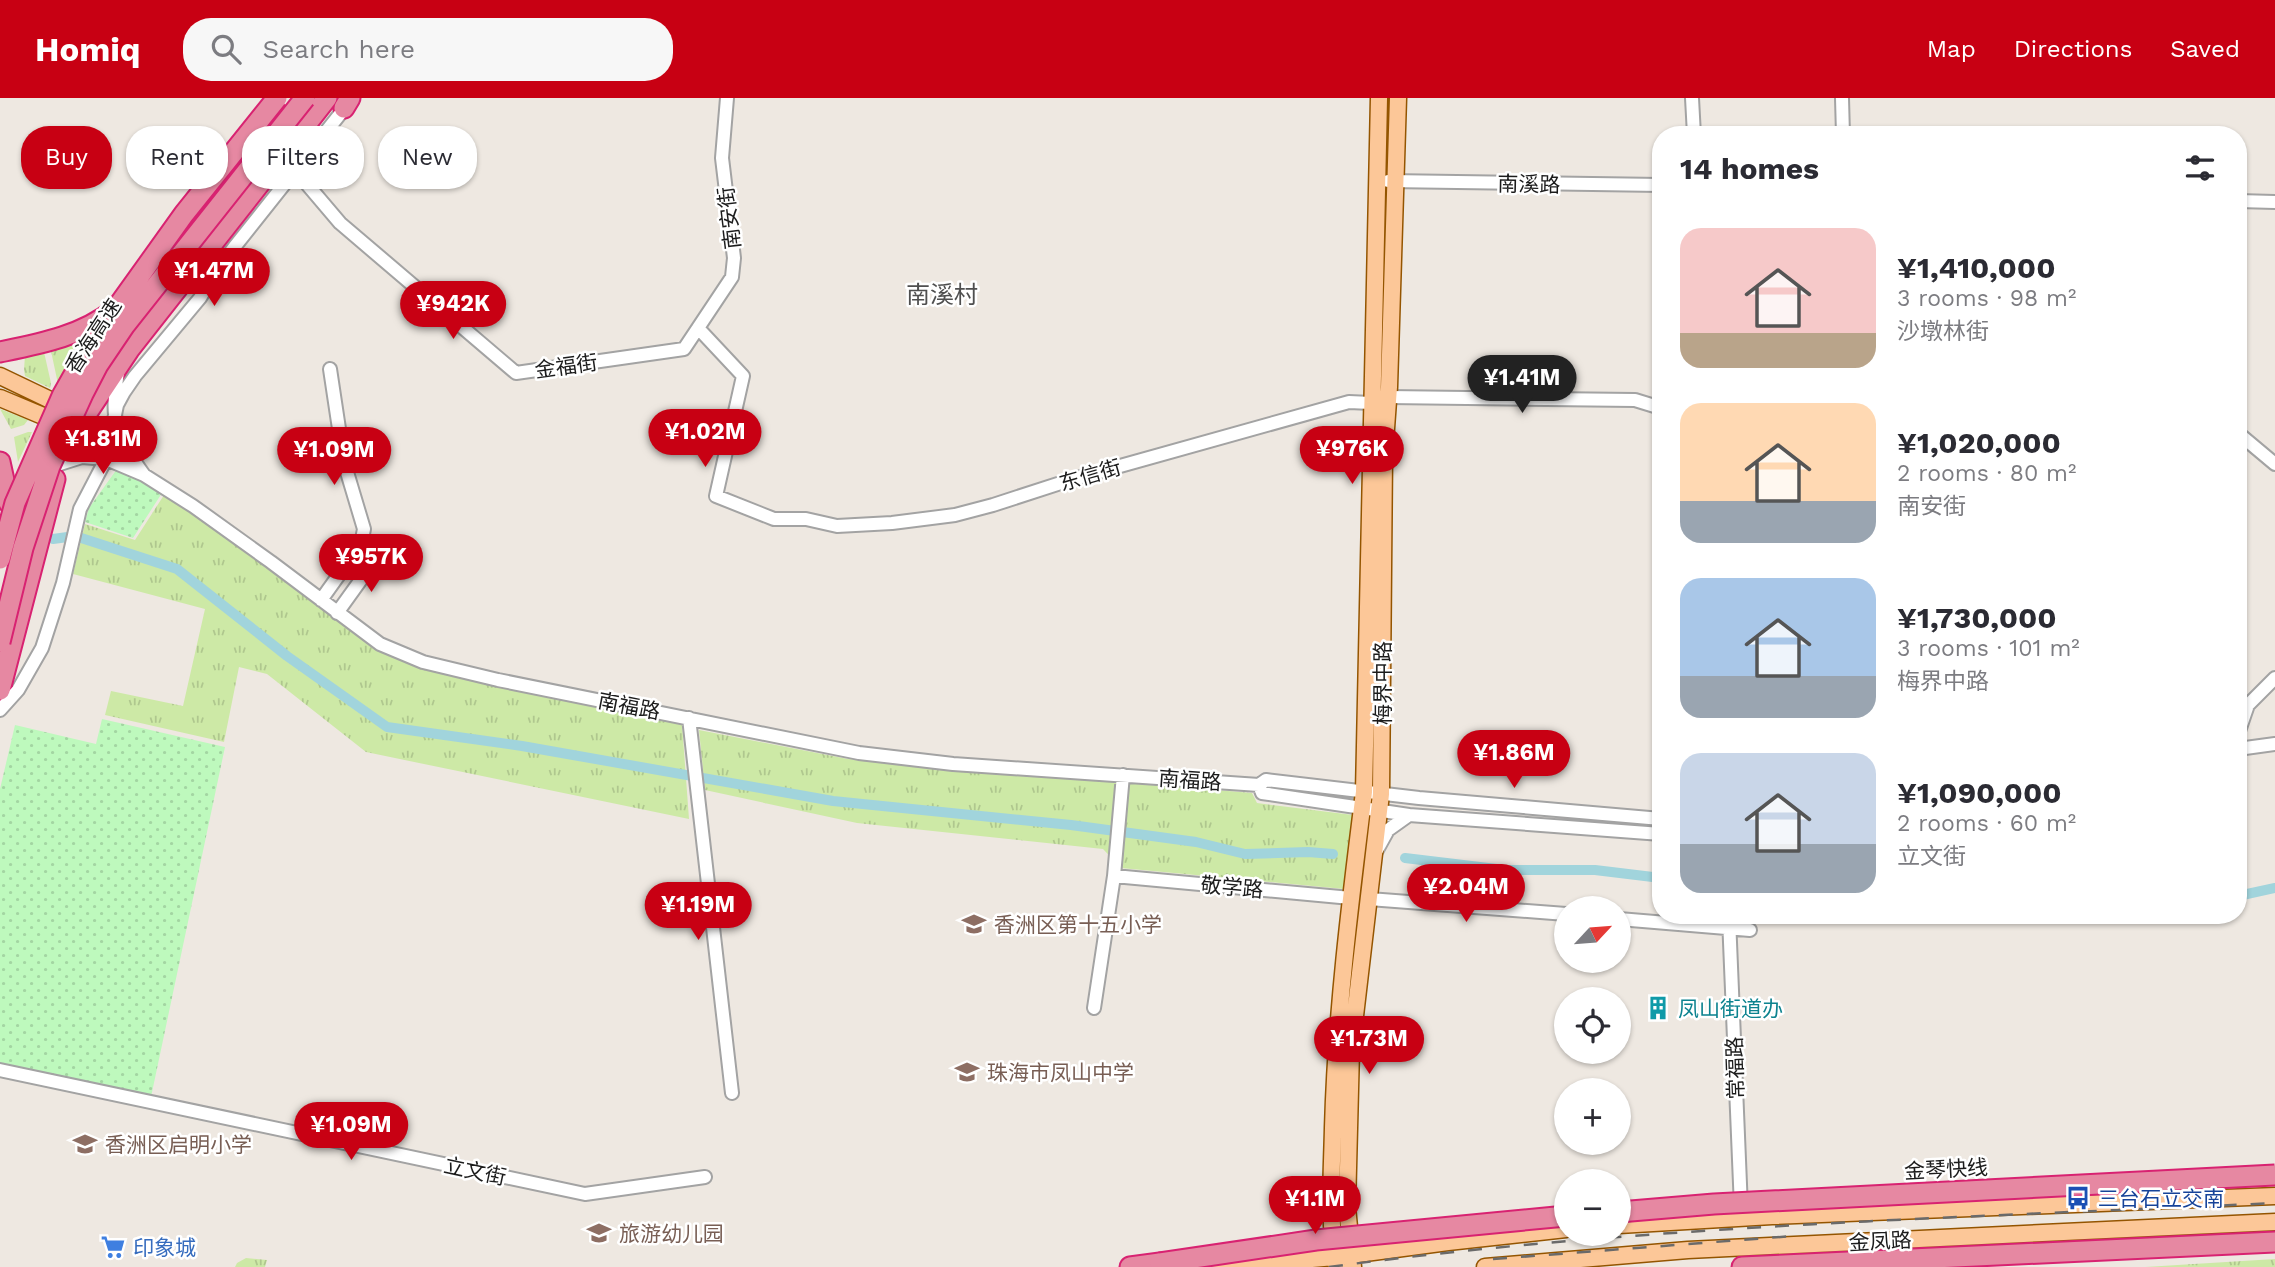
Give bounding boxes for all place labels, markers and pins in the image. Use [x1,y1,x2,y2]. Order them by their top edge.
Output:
pin: ¥1.47M [157,248,271,308]
pin: ¥942K [404,282,502,341]
pin: ¥1.41M [1465,356,1579,415]
pin: ¥1.02M [648,410,762,469]
pin: ¥1.81M [46,416,160,476]
pin: ¥976K [1303,426,1401,486]
pin: ¥1.09M [277,428,391,487]
pin: ¥957K [322,534,420,594]
pin: ¥1.86M [1457,730,1571,790]
pin: ¥2.04M [1409,864,1523,924]
pin: ¥1.19M [641,882,755,942]
school or university icon: 香洲区第十五小学 [960,910,988,938]
place label: 香洲区第十五小学 [994,912,1162,937]
building icon: 凤山街道办 [1644,994,1672,1022]
place label: 凤山街道办 [1678,996,1783,1021]
pin: ¥1.73M [1312,1016,1426,1076]
school or university icon: 珠海市凤山中学 [953,1058,981,1086]
place label: 珠海市凤山中学 [987,1060,1134,1085]
pin: ¥1.09M [294,1102,408,1162]
school or university icon: 香洲区启明小学 [71,1130,99,1158]
place label: 香洲区启明小学 [105,1132,252,1157]
pin: ¥1.1M [1266,1176,1364,1236]
bus stop icon: 三台石立交南 [2064,1184,2092,1212]
place label: 三台石立交南 [2098,1186,2224,1211]
school or university icon: 旅游幼儿园 [585,1219,613,1247]
place label: 旅游幼儿园 [619,1221,724,1246]
supermarket icon: 印象城 [99,1233,127,1261]
place label: 印象城 [133,1235,196,1260]

